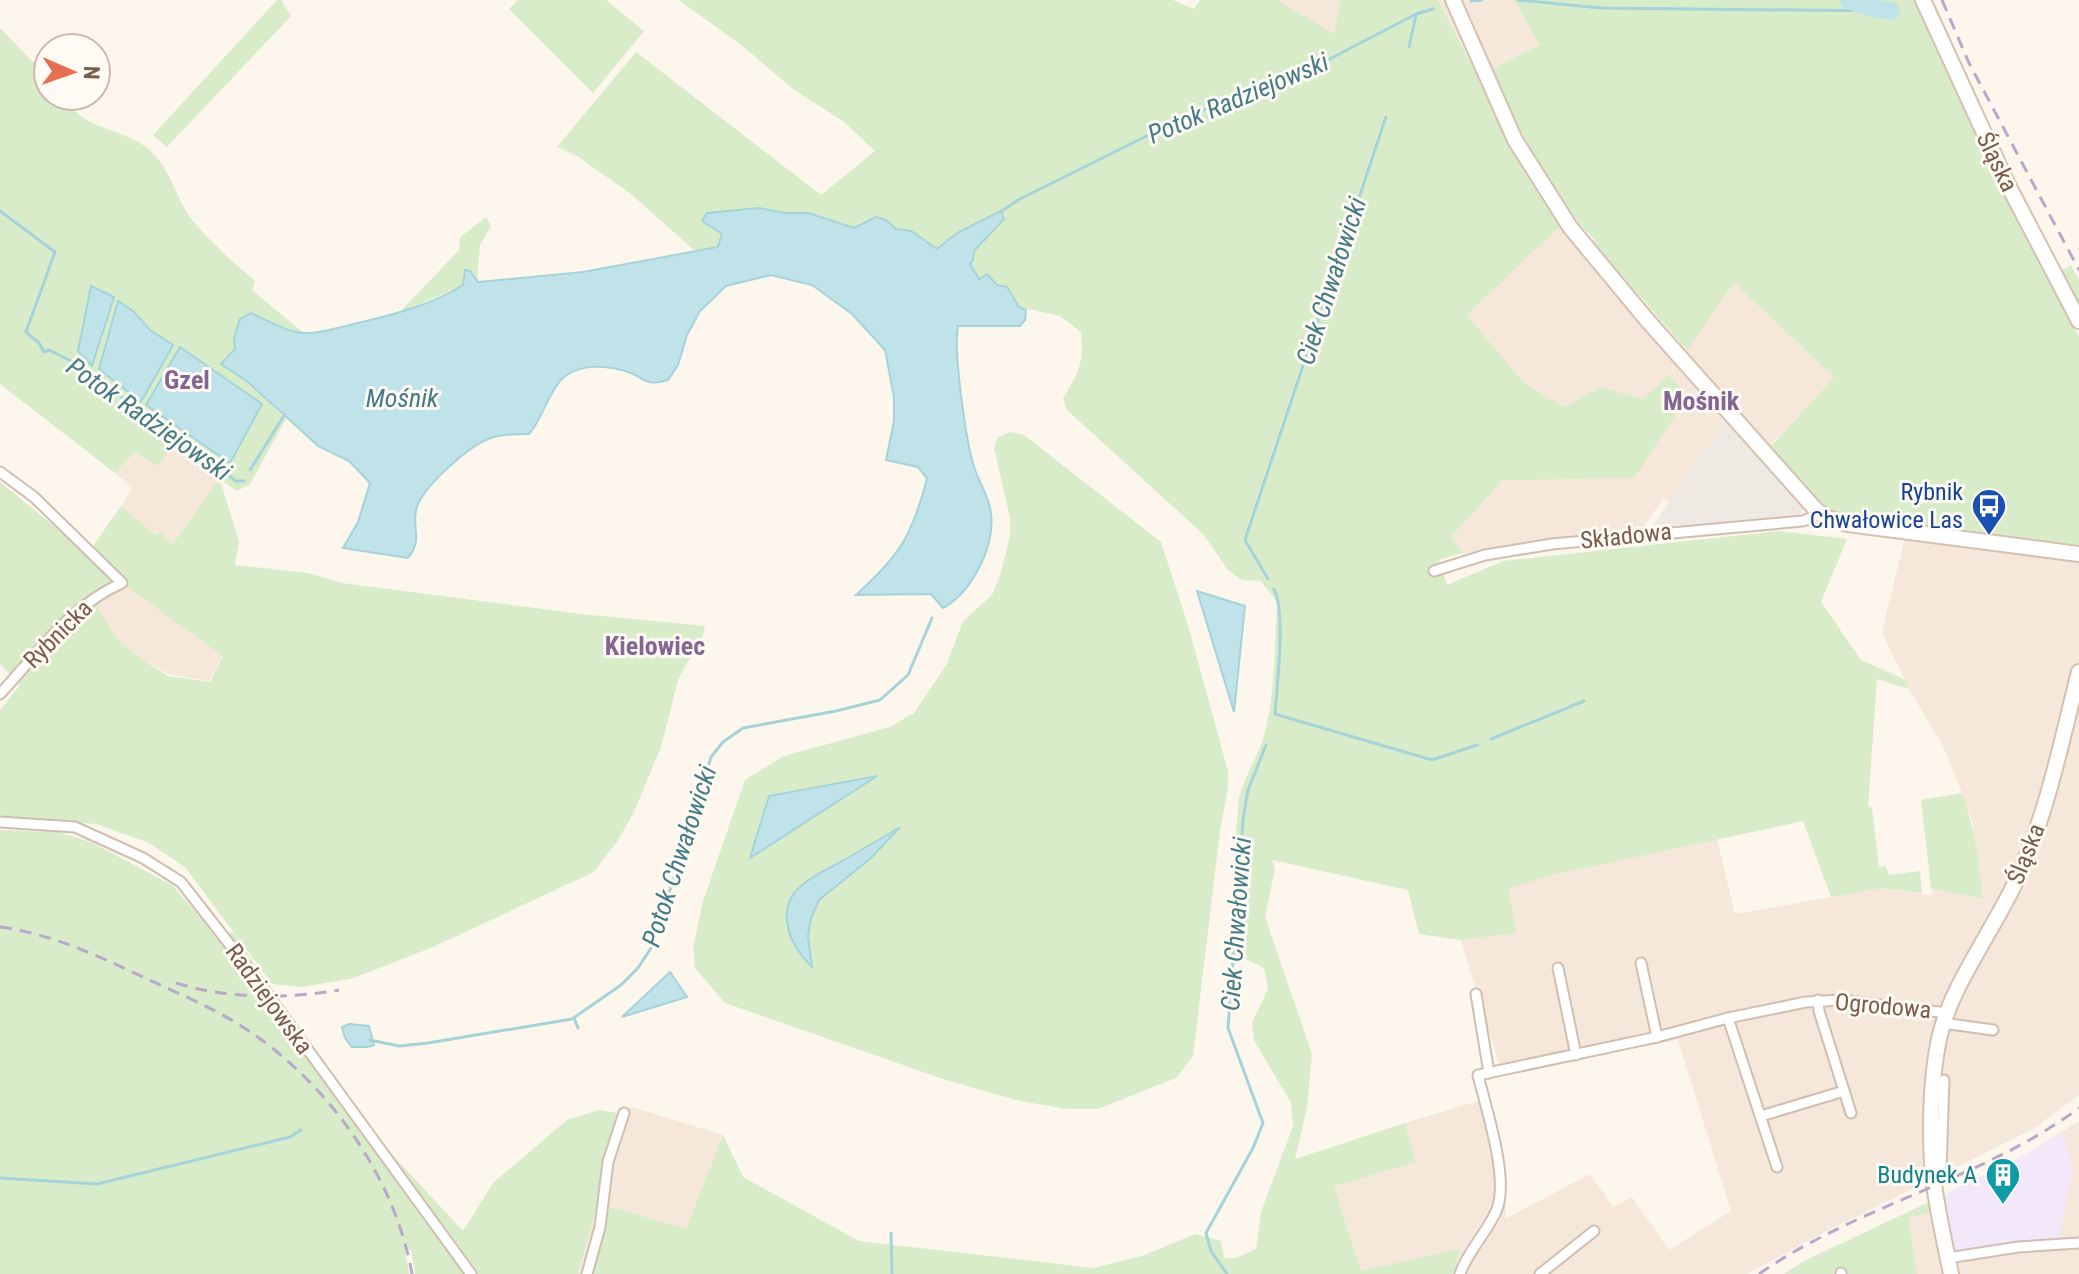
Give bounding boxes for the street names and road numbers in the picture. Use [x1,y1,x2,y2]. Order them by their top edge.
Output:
street label: Śląska [1971,128,2023,196]
street label: Składowa [1579,517,1673,555]
street label: Rybnicka [18,594,98,674]
street label: Śląska [2001,820,2051,888]
street label: Radziejowska [220,938,318,1060]
street label: Ogrodowa [1834,988,1932,1024]

